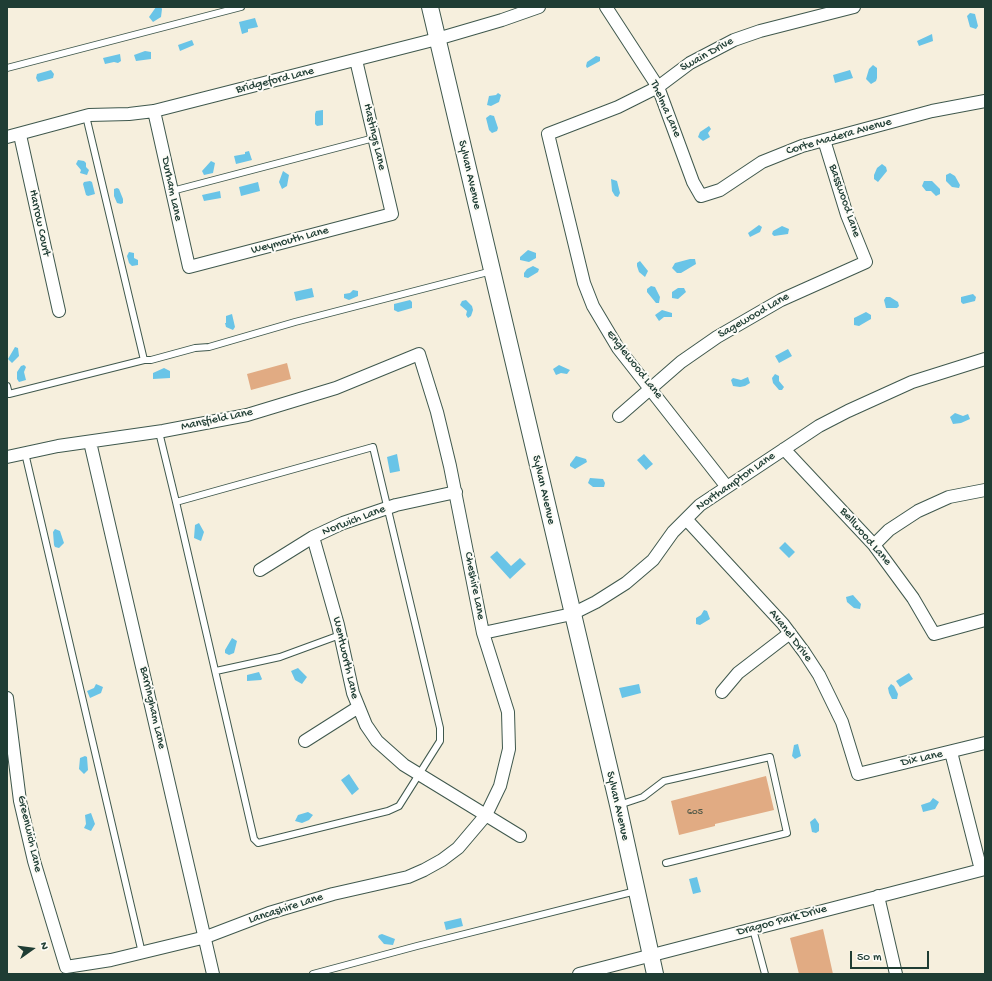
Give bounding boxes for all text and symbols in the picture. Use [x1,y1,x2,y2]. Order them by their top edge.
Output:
street label: Swain Drive [678,34,736,76]
street label: Bridgeford Lane [234,64,316,98]
street label: Thelma Lane [646,78,684,140]
street label: Hastings Lane [359,102,389,172]
street label: Corte Madera Avenue [785,115,893,159]
street label: Sylvan Avenue [454,139,484,211]
street label: Durham Lane [157,156,185,222]
street label: Basswood Lane [825,163,863,239]
street label: Harrow Court [25,188,53,258]
street label: Weymouth Lane [250,224,330,258]
street label: Sagewood Lane [716,290,792,342]
street label: Englewood Lane [603,328,665,402]
street label: Mansfield Lane [180,405,254,435]
street label: Northampton Lane [694,449,778,515]
street label: Sylvan Avenue [528,454,558,526]
street label: Norwich Lane [320,502,388,540]
street label: Bellwood Lane [836,505,894,569]
street label: Cheshire Lane [460,551,488,621]
street label: Avanel Drive [765,607,815,665]
street label: Wentworth Lane [329,616,361,700]
street label: Barringham Lane [136,666,168,750]
street label: Dix Lane [900,747,944,771]
street label: Sylvan Avenue [602,770,632,842]
street label: Greenwich Lane [13,794,45,874]
house number: 605 [687,806,703,818]
street label: Lancashire Lane [247,890,325,928]
street label: Dragoo Park Drive [735,902,829,940]
north arrow [12,929,52,969]
text: N [37,941,50,951]
scale bar [852,943,931,969]
text: 50 m [857,951,882,965]

